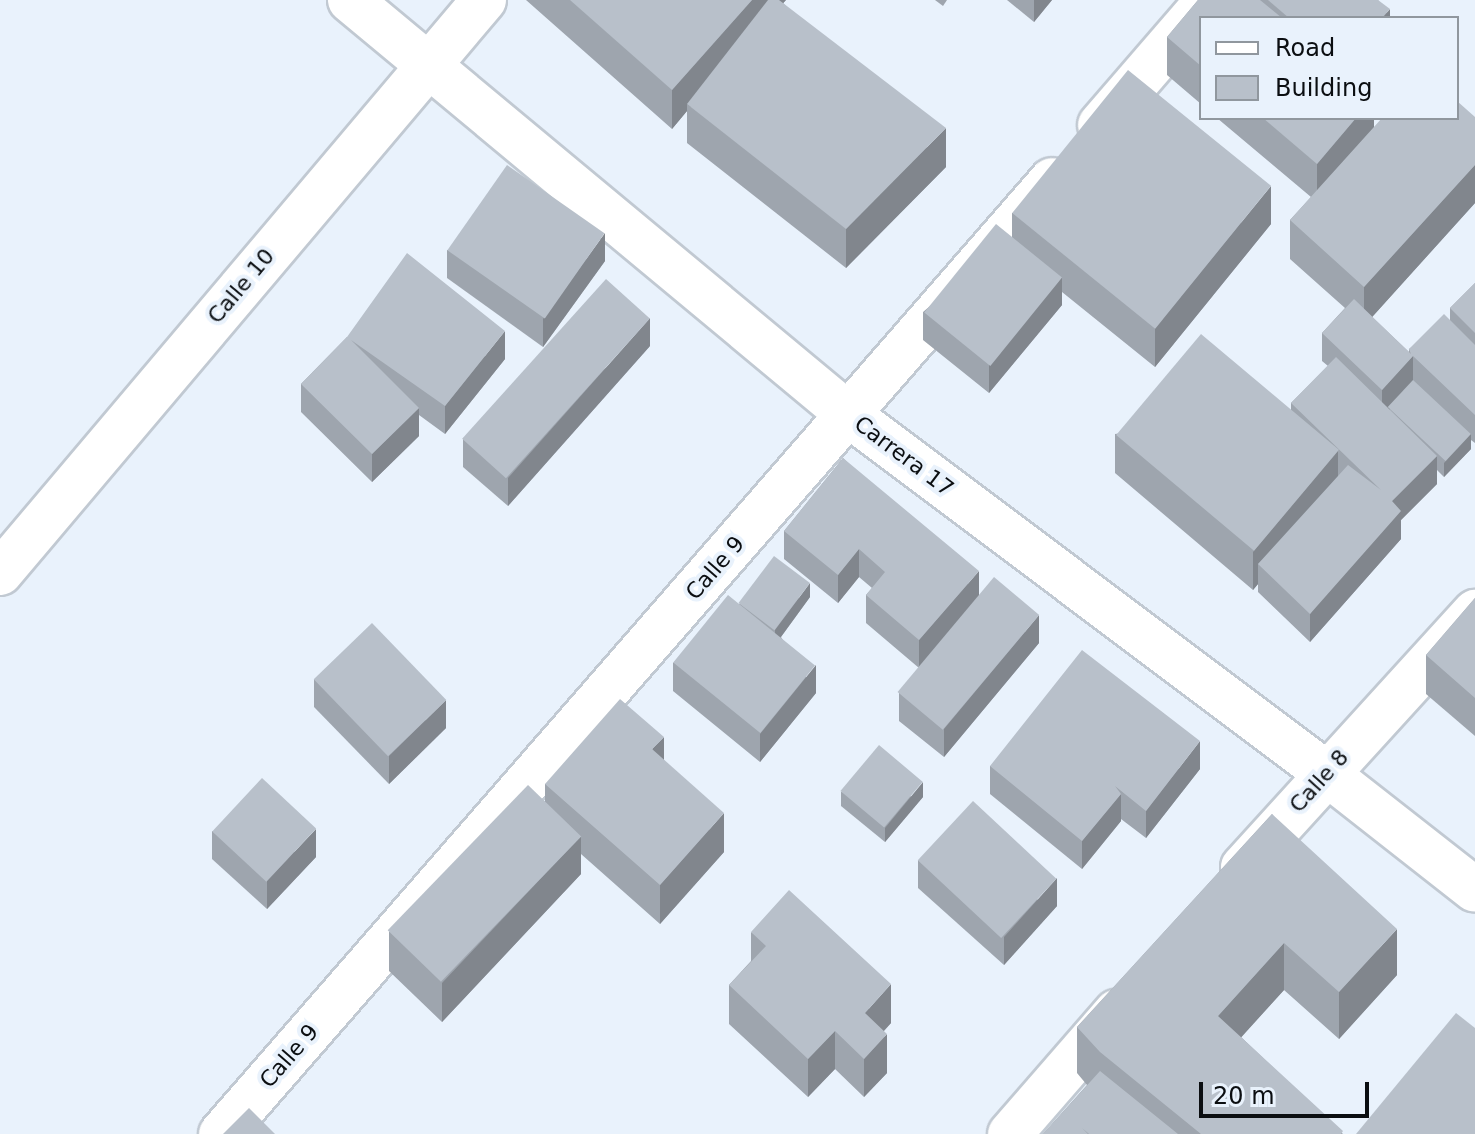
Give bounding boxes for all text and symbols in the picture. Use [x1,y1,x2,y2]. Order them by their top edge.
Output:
legend [1199,16,1459,120]
text: Road [1275,34,1335,62]
text: Building [1275,74,1372,102]
street label: Calle 10 [202,243,280,329]
street label: Carrera 17 [849,410,959,502]
street label: Calle 9 [680,531,750,605]
street label: Calle 8 [1284,744,1354,818]
street label: Calle 9 [254,1019,324,1093]
scale bar [1203,1066,1373,1116]
text: 20 m [1213,1082,1275,1110]

